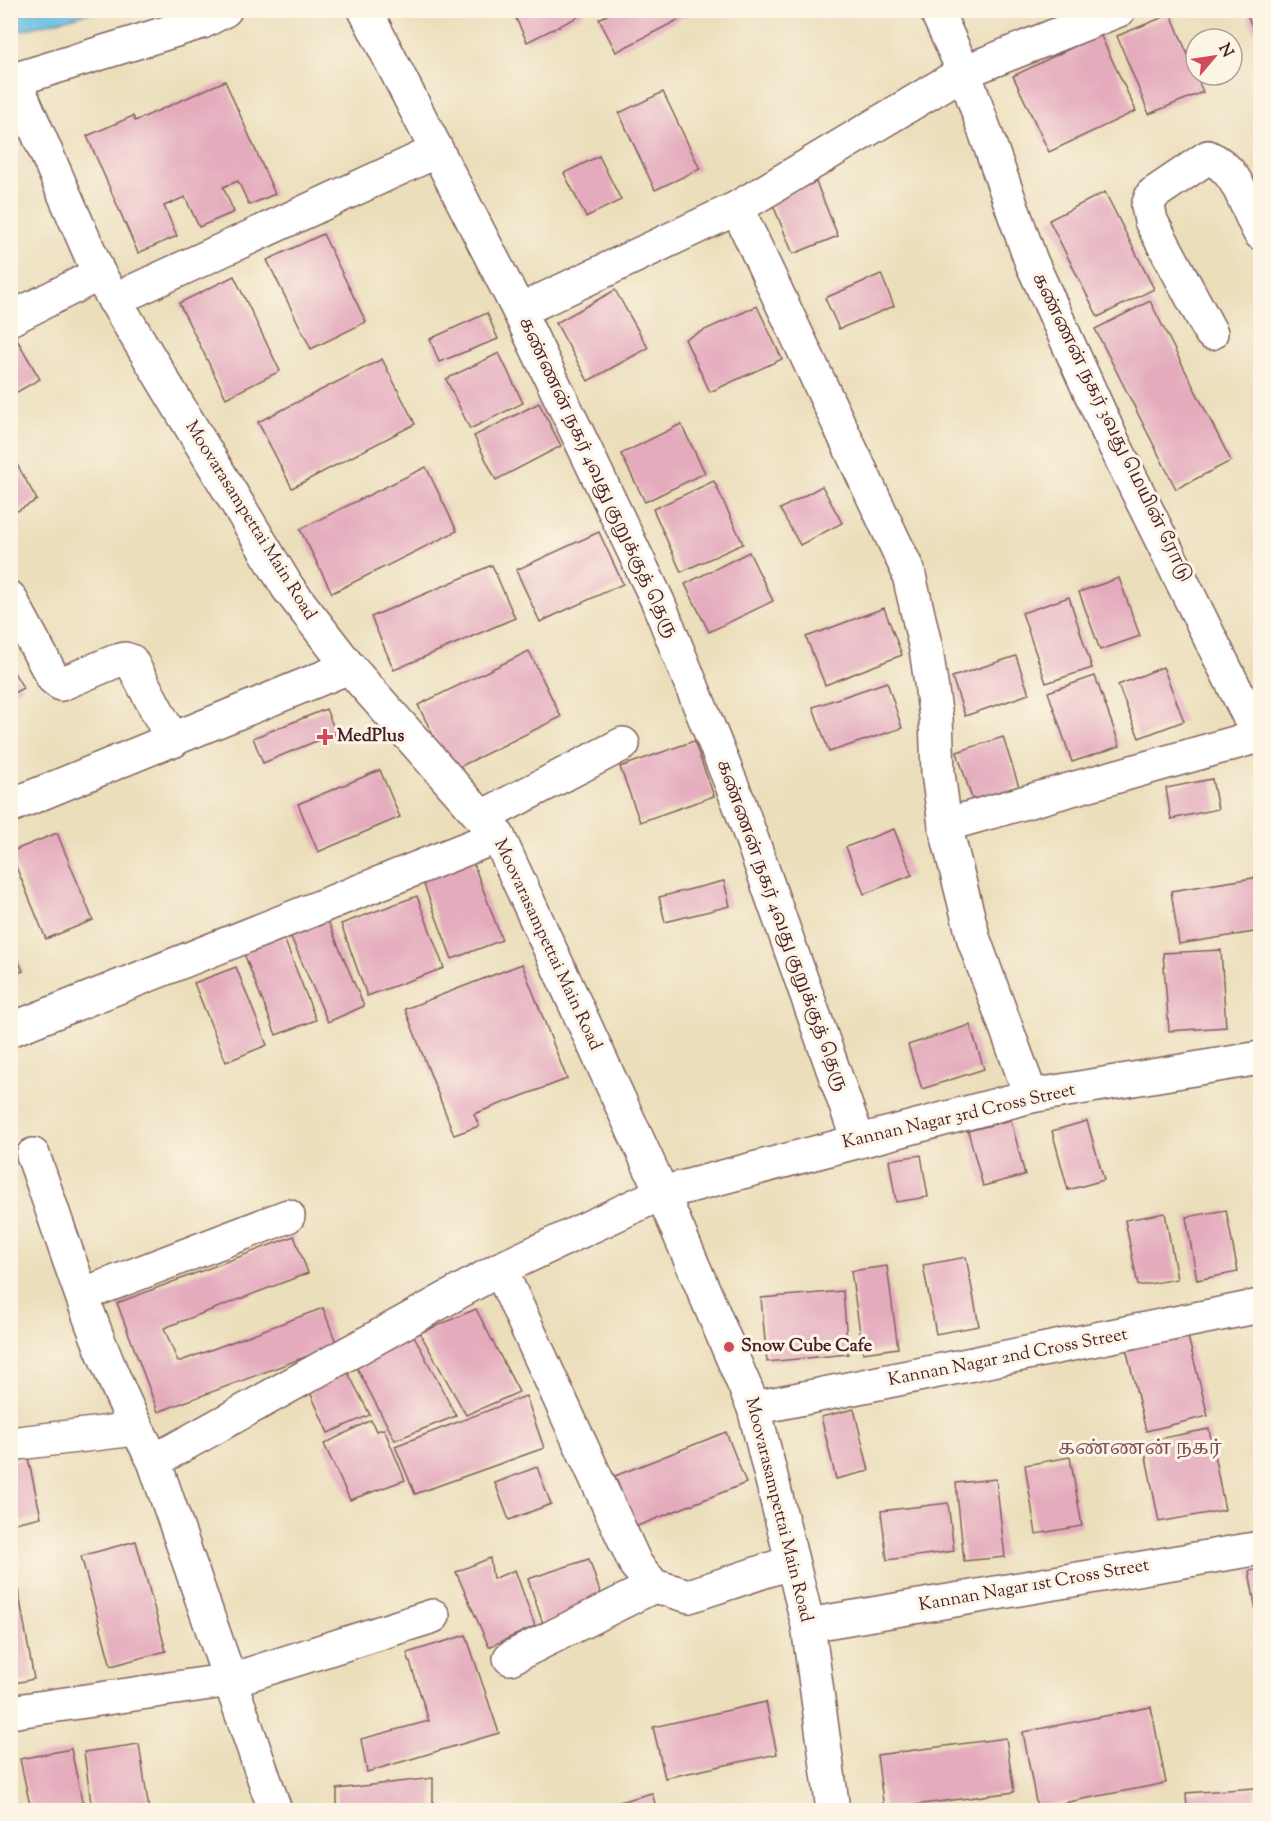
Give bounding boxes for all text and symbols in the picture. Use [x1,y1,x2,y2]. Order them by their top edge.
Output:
north arrow [1184,27,1244,87]
text: N [1212,40,1238,62]
street label: கண்ணன் நகர் 3வது மெயின் ரோடு [1025,269,1197,587]
street label: கண்ணன் நகர் 4வது குறுக்குத் தெரு [511,313,683,643]
street label: Moovarasampettai Main Road [178,416,322,626]
place label: MedPlus [337,724,404,750]
marker: MedPlus [318,730,332,744]
street label: கண்ணன் நகர் 4வது குறுக்குத் தெரு [709,757,853,1095]
street label: Moovarasampettai Main Road [486,835,608,1055]
street label: Kannan Nagar 3rd Cross Street [840,1078,1078,1156]
street label: Kannan Nagar 2nd Cross Street [886,1322,1130,1394]
place label: Snow Cube Cafe [741,1334,873,1360]
marker: Snow Cube Cafe [722,1340,736,1354]
street label: Moovarasampettai Main Road [737,1395,819,1625]
district label: கண்ணன் நகர் [1058,1435,1222,1464]
street label: Kannan Nagar 1st Cross Street [917,1553,1151,1619]

